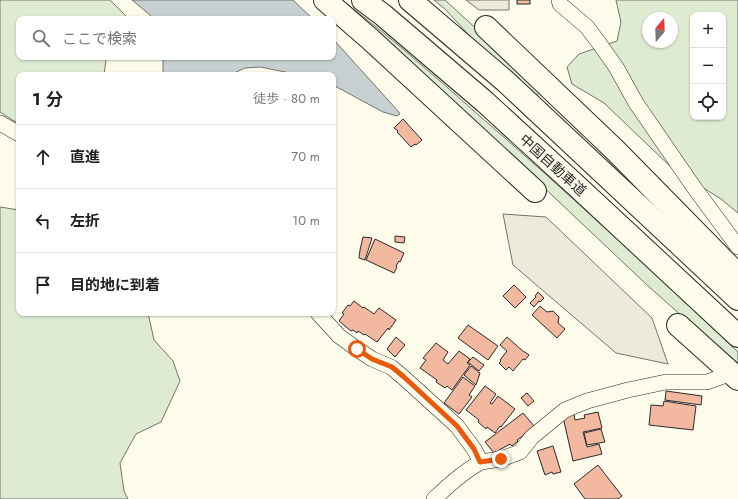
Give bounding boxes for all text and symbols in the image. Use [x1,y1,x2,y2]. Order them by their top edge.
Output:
north arrow [642,12,678,48]
map controls [690,12,726,120]
button: + [690,12,726,48]
search box [16,16,336,60]
icon: search [30,27,52,49]
text: ここで検索 [62,28,137,50]
button: − [690,48,726,84]
button: locate [690,84,726,120]
text: 1 分 [32,87,63,111]
text: 徒歩 · 80 m [253,89,320,108]
street label: 中国自動車道 [515,129,591,201]
icon: ahead [32,146,54,168]
text: 直進 [70,146,100,168]
text: 70 m [291,147,320,166]
icon: left [32,210,54,232]
text: 左折 [70,210,100,232]
text: 10 m [292,211,320,230]
icon: arrive [32,274,54,296]
text: 目的地に到着 [70,274,160,296]
route start [348,340,366,358]
route end [492,450,510,468]

